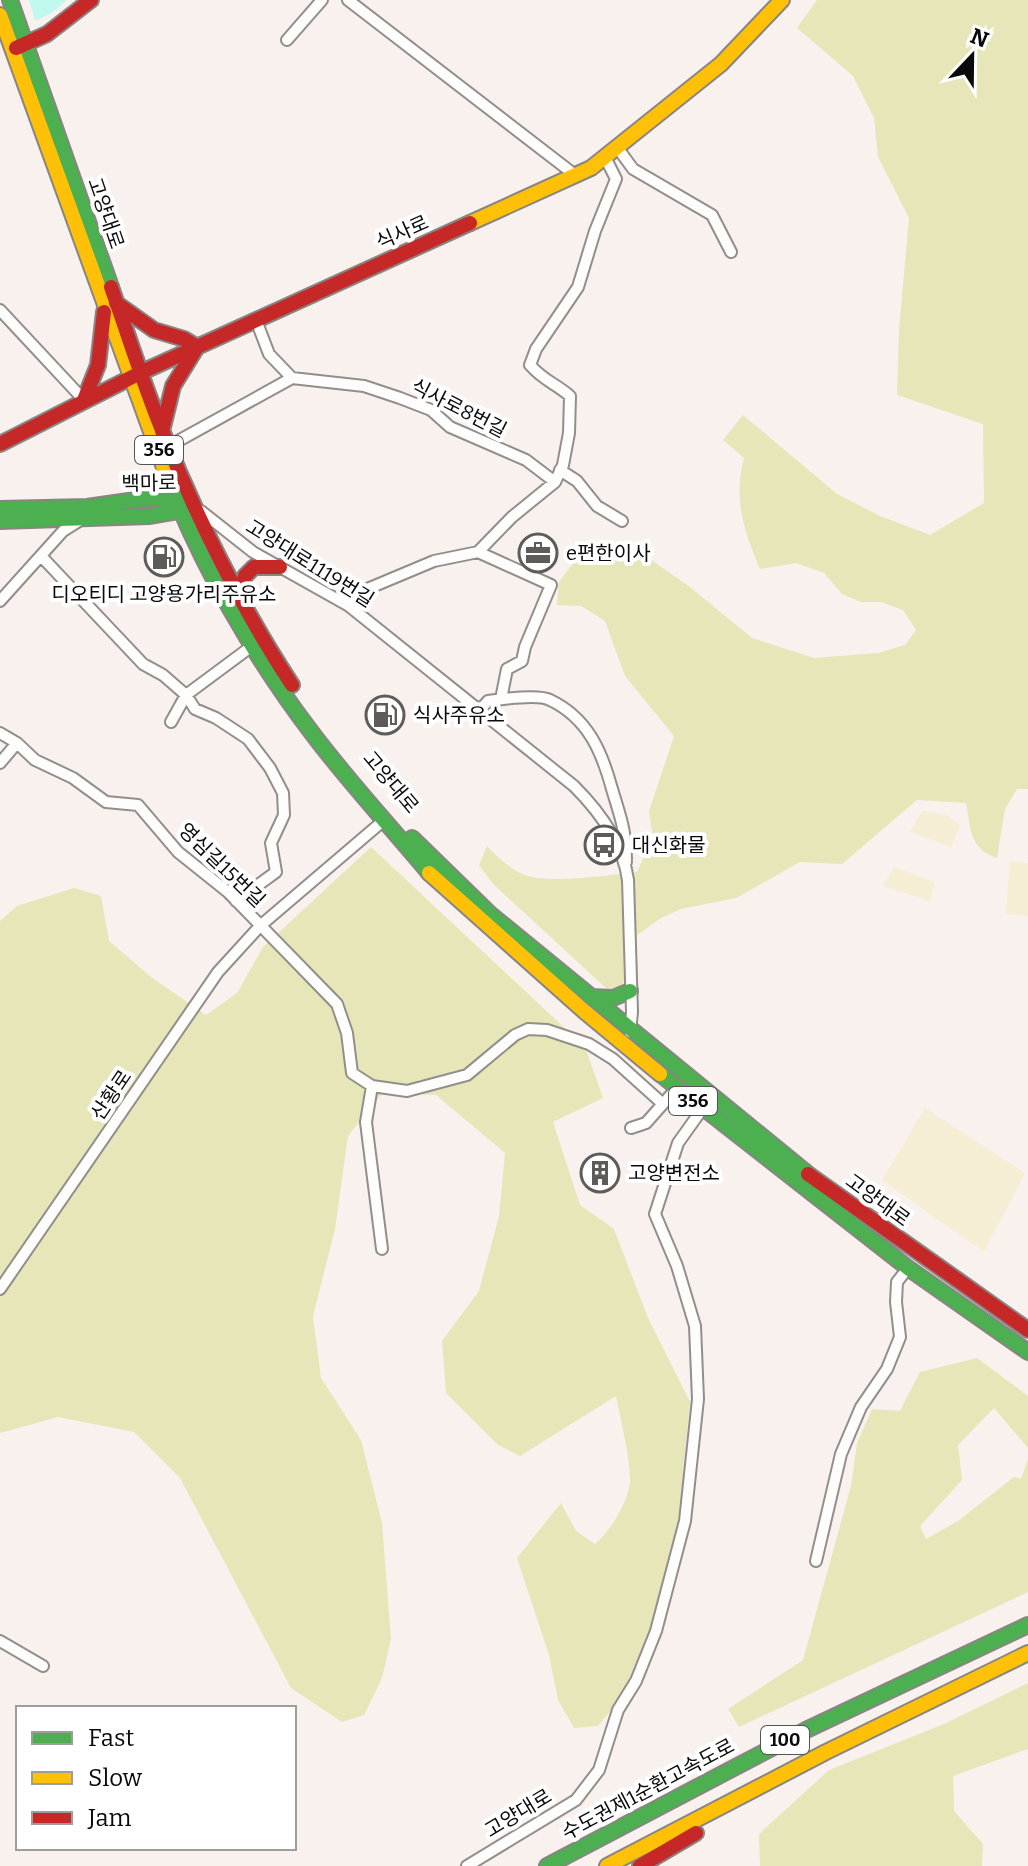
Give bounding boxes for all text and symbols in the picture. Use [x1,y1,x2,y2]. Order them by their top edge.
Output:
north arrow [932,16,1012,96]
text: N [966,22,992,54]
street label: 고양대로 [83,174,129,252]
street label: 식사로 [372,210,432,254]
street label: 식사로8번길 [407,374,511,442]
road number: 356 [135,436,183,464]
street label: 백마로 [121,471,177,495]
street label: 고양대로1119번길 [242,514,378,612]
office icon: e편한이사 [517,532,559,574]
fuel station icon: 디오티디 고양용가리주유소 [143,536,185,578]
place label: e편한이사 [566,541,651,565]
place label: 디오티디 고양용가리주유소 [52,582,276,606]
fuel station icon: 식사주유소 [364,694,406,736]
place label: 식사주유소 [413,703,505,727]
street label: 고양대로 [358,746,424,818]
street label: 영심길15번길 [174,818,270,912]
bus stop icon: 대신화물 [583,824,625,866]
place label: 대신화물 [632,833,706,857]
street label: 산황로 [86,1065,136,1125]
road number: 356 [669,1087,717,1115]
building icon: 고양변전소 [579,1152,621,1194]
place label: 고양변전소 [628,1161,720,1185]
street label: 고양대로 [841,1169,915,1231]
legend [16,1706,296,1850]
text: Fast [88,1724,134,1752]
road number: 100 [761,1726,809,1754]
street label: 수도권제1순환고속도로 [558,1733,738,1845]
text: Slow [88,1764,143,1792]
street label: 고양대로 [480,1784,556,1842]
text: Jam [87,1804,132,1832]

